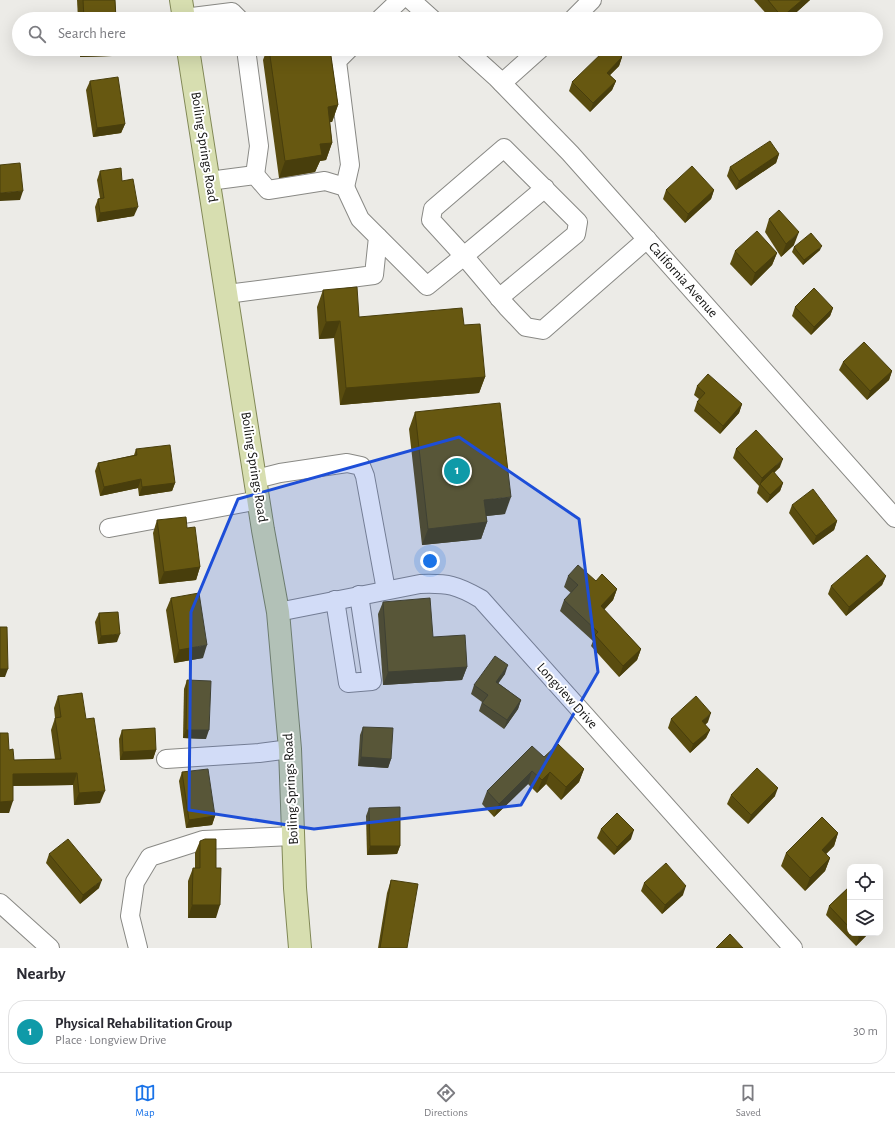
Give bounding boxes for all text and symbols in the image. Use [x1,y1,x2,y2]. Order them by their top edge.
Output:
search box [12,12,883,56]
icon: search [26,23,48,45]
text: Search here [58,26,126,41]
street label: Boiling Springs Road [188,91,220,203]
street label: California Avenue [646,240,720,320]
street label: Boiling Springs Road [238,411,270,523]
pin: 1 [444,456,470,486]
your location [420,551,440,571]
street label: Longview Drive [534,660,600,732]
street label: Boiling Springs Road [281,733,301,845]
map controls [847,864,883,936]
button: locate [847,864,883,900]
button: layers [847,900,883,936]
text: Nearby [16,965,66,982]
text: Physical Rehabilitation Group [55,1016,232,1031]
text: 1 [28,1025,32,1038]
text: 30 m [853,1025,878,1038]
text: Place · Longview Drive [55,1034,166,1047]
tab: Map [134,1082,156,1119]
tab: Directions [424,1082,468,1119]
tab: Saved [736,1082,761,1119]

